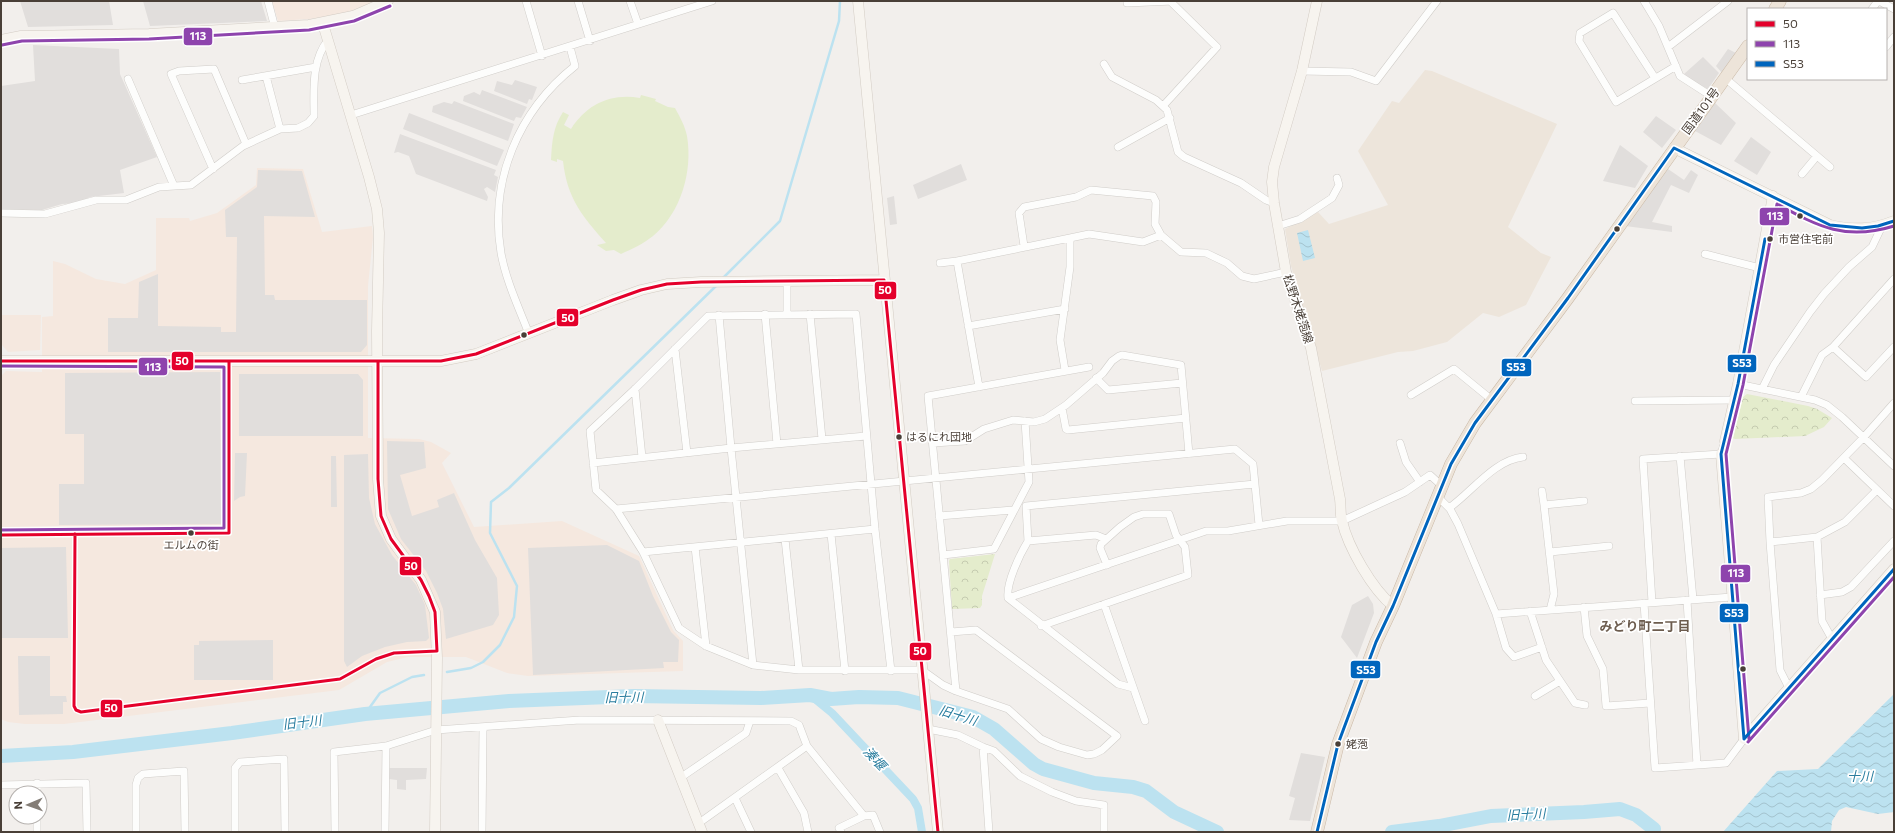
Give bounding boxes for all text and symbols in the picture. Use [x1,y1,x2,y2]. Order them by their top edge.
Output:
legend [1747,8,1887,80]
text: 50 [1783,16,1798,30]
line badge: 113 [183,27,213,46]
text: 113 [190,29,206,42]
text: 113 [1783,36,1800,50]
text: S53 [1783,56,1804,70]
street label: 国道101号 [1679,84,1722,136]
line badge: 113 [1759,207,1790,226]
text: 113 [1767,209,1783,222]
unlabelled marker [1795,211,1805,221]
unlabelled marker [1612,224,1622,234]
place label: 市営住宅前 [1778,232,1833,245]
marker: 市営住宅前 [1765,234,1775,244]
street label: 松野木姥萢線 [1281,272,1317,345]
line badge: 50 [874,281,897,300]
text: 50 [878,283,892,296]
line badge: 50 [556,308,579,327]
text: 50 [561,311,575,324]
unlabelled marker [519,330,529,340]
line badge: 50 [171,351,194,371]
text: 50 [175,354,189,367]
line badge: S53 [1727,354,1757,373]
text: S53 [1732,356,1752,369]
line badge: 113 [138,357,168,376]
line badge: S53 [1501,358,1532,377]
text: 113 [145,360,161,373]
text: S53 [1506,360,1526,373]
place label: はるにれ団地 [906,430,972,443]
marker: はるにれ団地 [894,432,904,442]
marker: エルムの街 [186,528,196,538]
place label: エルムの街 [164,538,218,551]
line badge: 50 [399,556,422,576]
text: 50 [404,559,418,572]
line badge: 113 [1720,564,1751,583]
text: 113 [1728,566,1744,579]
line badge: S53 [1719,603,1749,623]
text: S53 [1724,606,1744,619]
district label: みどり町二丁目 [1599,618,1691,634]
line badge: 50 [909,642,932,661]
text: 50 [913,644,927,657]
line badge: S53 [1350,660,1381,679]
text: S53 [1356,663,1376,676]
unlabelled marker [1738,664,1748,674]
water label: 旧十川 [604,689,646,705]
line badge: 50 [100,699,123,718]
text: 50 [104,701,118,714]
water label: 旧十川 [937,702,981,729]
water label: 旧十川 [282,711,324,732]
place label: 姥萢 [1346,737,1368,750]
marker: 姥萢 [1333,739,1343,749]
water label: 湊堰 [860,743,891,774]
water label: 十川 [1847,768,1875,784]
north arrow [8,785,48,825]
text: N [11,801,24,810]
water label: 旧十川 [1506,805,1548,823]

